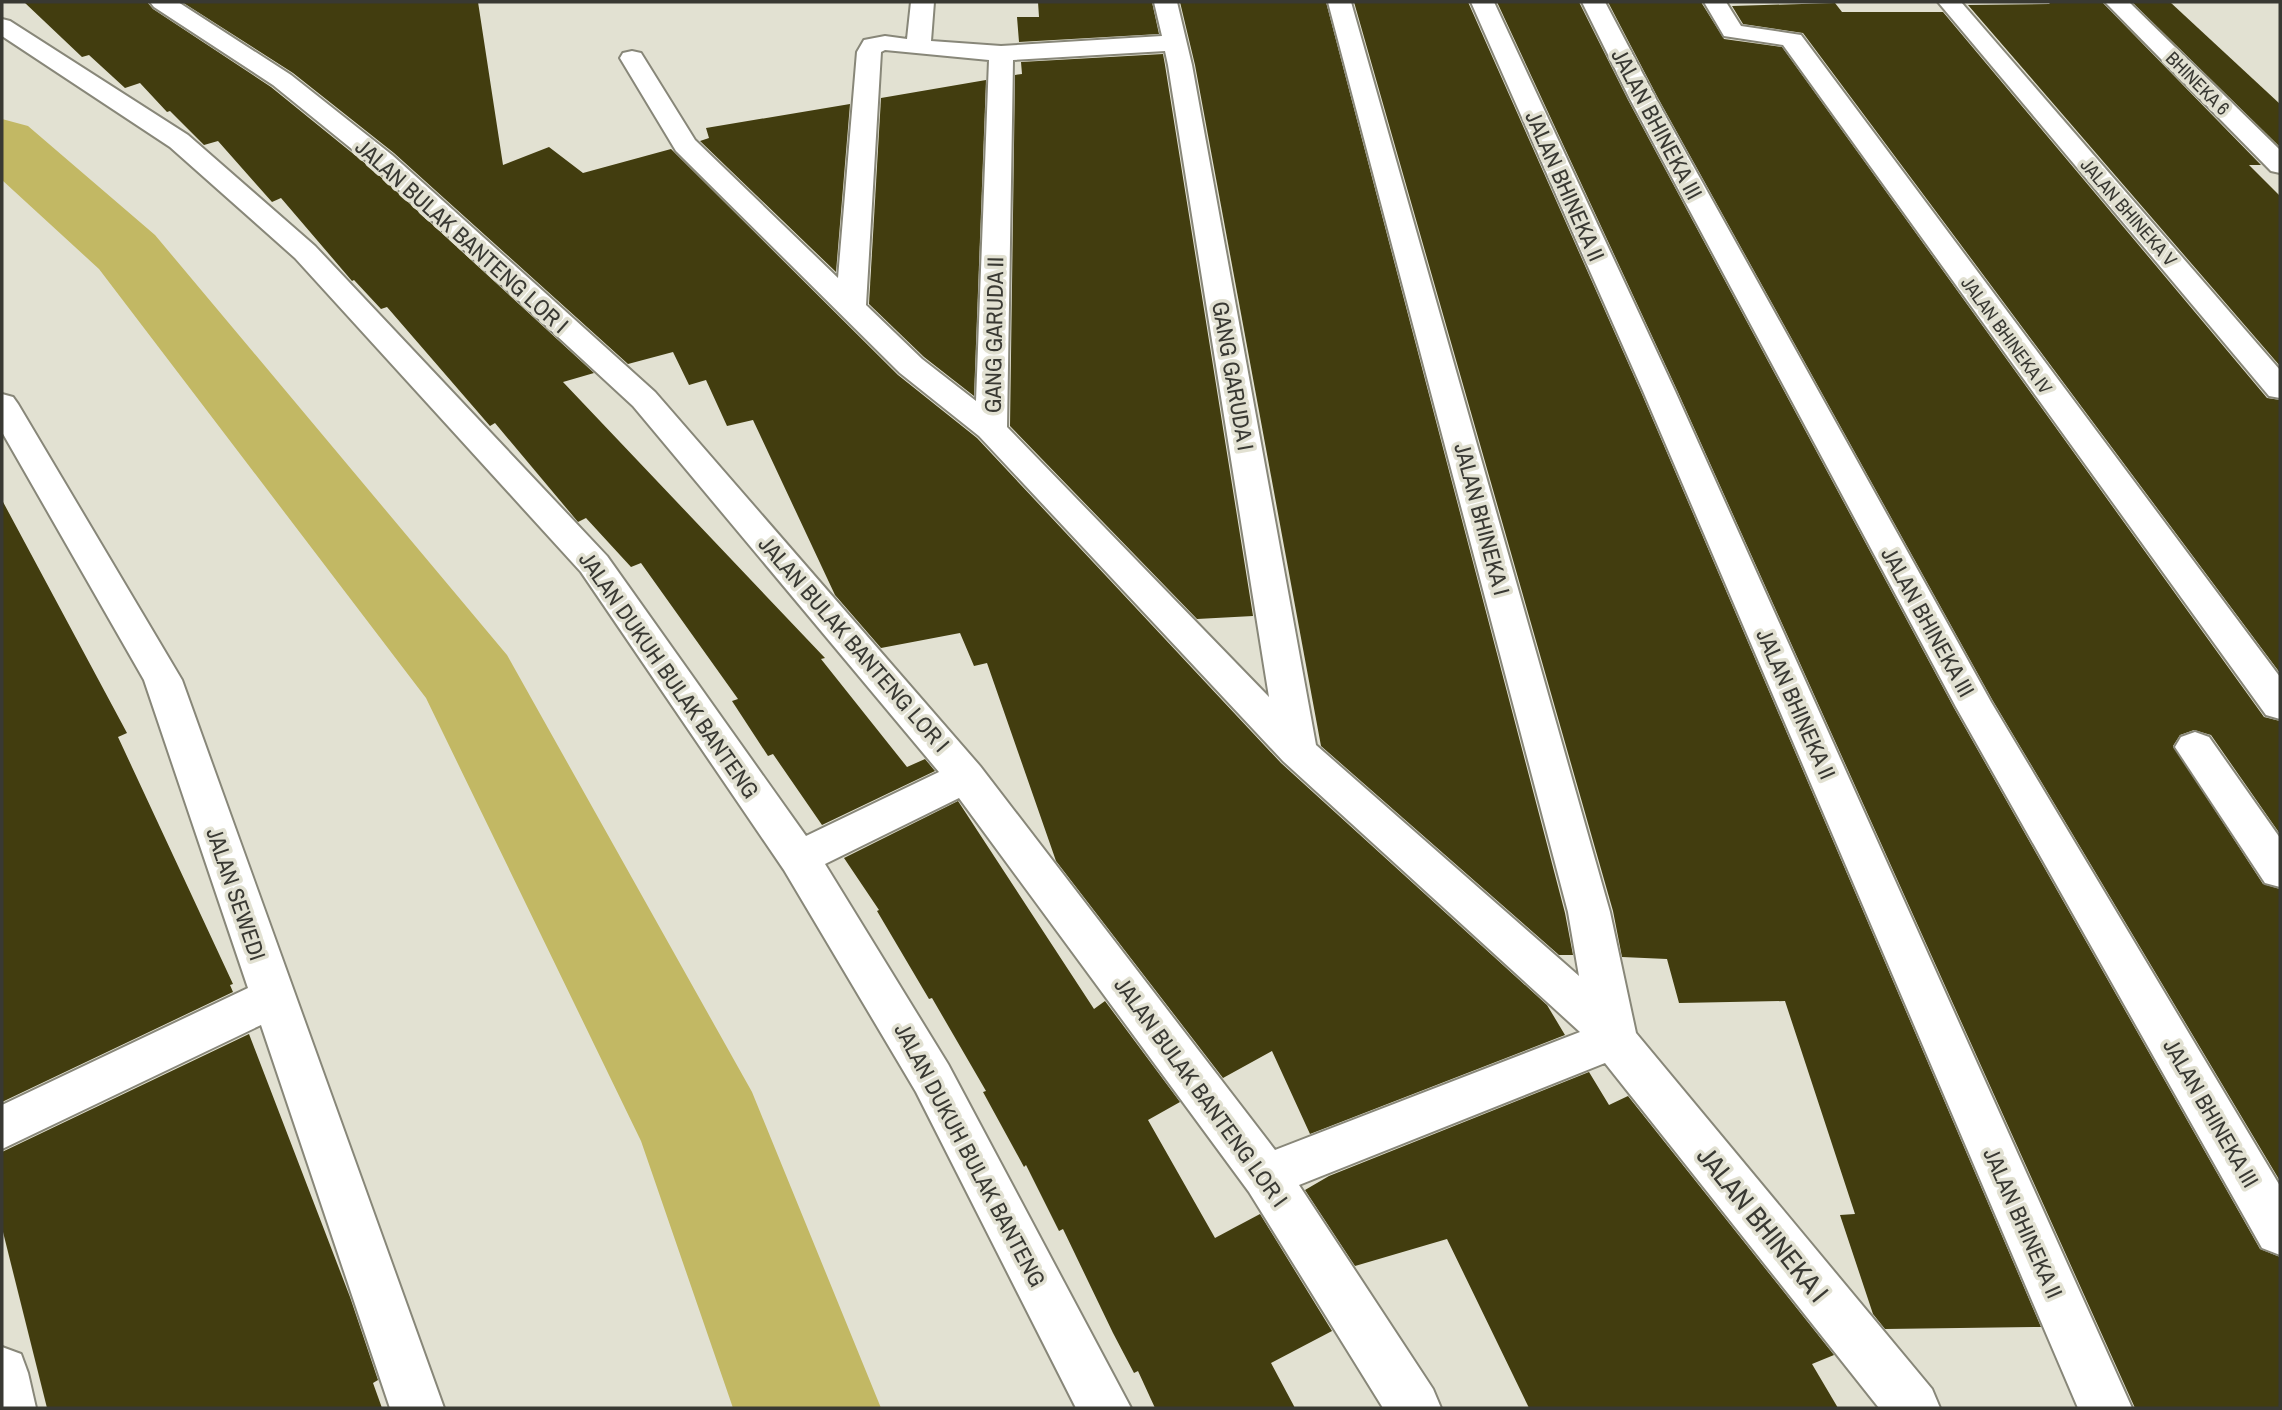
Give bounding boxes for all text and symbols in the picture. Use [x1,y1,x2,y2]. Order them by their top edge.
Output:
street label: JALAN BHINEKA III [1605,43,1710,205]
street label: BHINEKA 6 [2160,45,2236,121]
street label: JALAN BHINEKA II [1518,106,1612,266]
street label: JALAN BULAK BANTENG LOR I [349,132,576,340]
street label: JALAN BHINEKA V [2075,152,2184,272]
street label: GANG GARUDA II [977,257,1010,413]
street label: JALAN BHINEKA IV [1956,271,2059,400]
street label: GANG GARUDA I [1205,299,1262,453]
street label: JALAN BHINEKA I [1447,439,1518,598]
street label: JALAN BULAK BANTENG LOR I [752,529,957,758]
street label: JALAN BHINEKA III [1874,541,1982,702]
street label: JALAN DUKUH BULAK BANTENG [572,545,767,804]
street label: JALAN BHINEKA II [1749,624,1843,784]
street label: JALAN SEWEDI [199,823,274,964]
street label: JALAN BULAK BANTENG LOR I [1108,971,1295,1213]
street label: JALAN DUKUH BULAK BANTENG [888,1017,1053,1292]
street label: JALAN BHINEKA III [2156,1033,2267,1193]
street label: JALAN BHINEKA I [1688,1138,1838,1310]
street label: JALAN BHINEKA II [1976,1143,2070,1303]

